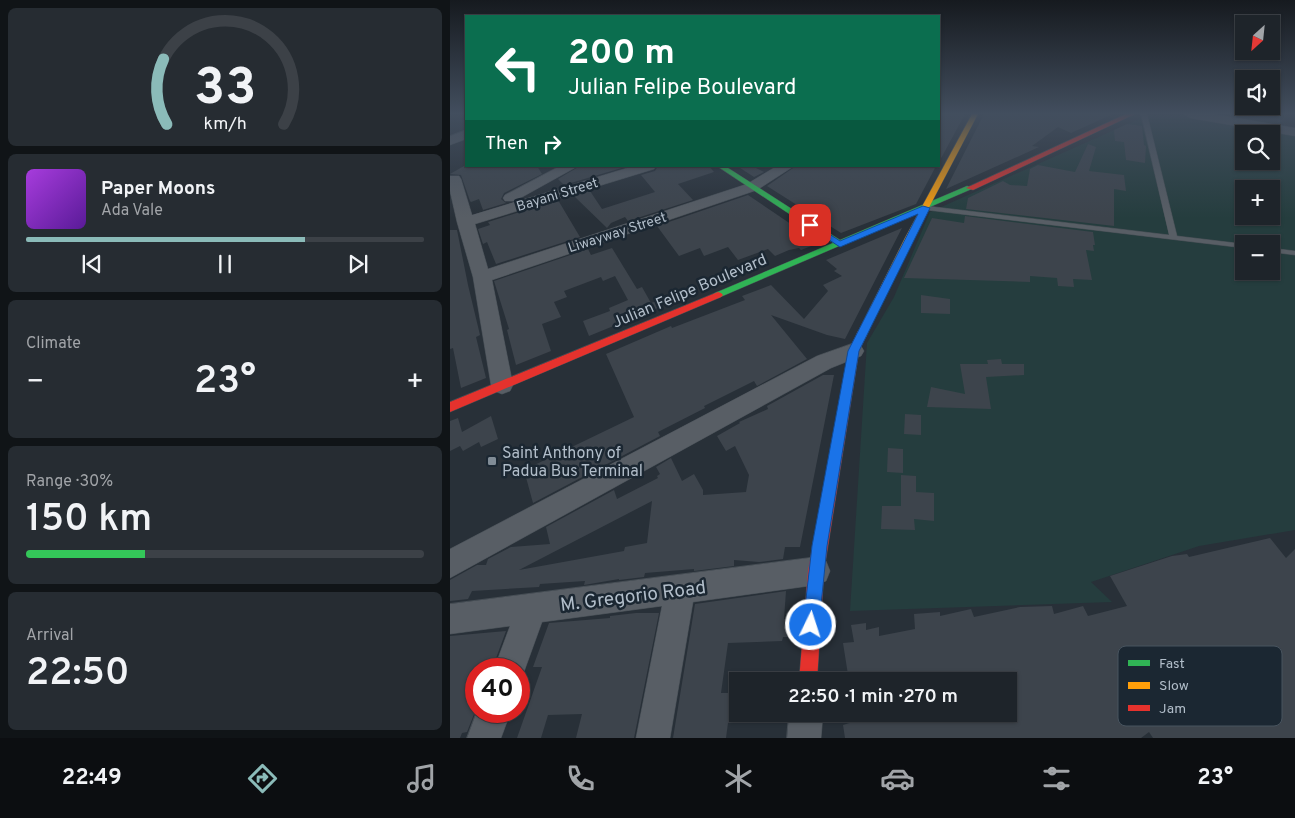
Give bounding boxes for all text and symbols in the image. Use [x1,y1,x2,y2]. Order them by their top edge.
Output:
north arrow [1235,15,1280,60]
map controls [1235,15,1280,280]
text: 200 m [568,32,675,76]
icon: left [485,35,550,100]
text: 33 [194,57,256,123]
button: sound [1235,70,1280,115]
text: Julian Felipe Boulevard [568,75,796,102]
text: km/h [203,113,247,136]
button: search [1235,125,1280,170]
icon: right [538,130,566,158]
text: Then [485,132,528,156]
street label: Bayani Street [515,175,600,216]
text: Paper Moons [101,177,215,201]
button: + [1235,180,1280,225]
text: Ada Vale [101,201,163,221]
pin [789,204,831,246]
street label: Liwayway Street [566,210,669,257]
icon: arrive [796,211,824,239]
button: − [1235,235,1280,280]
icon: previous [78,250,106,278]
icon: pause [211,250,239,278]
icon: next [344,250,372,278]
street label: Julian Felipe Boulevard [609,250,770,333]
text: Climate [26,334,81,354]
text: 23° [194,358,256,407]
text: − [26,365,44,401]
text: + [406,365,424,401]
place label: Saint Anthony of Padua Bus Terminal [502,444,643,482]
marker: Saint Anthony of Padua Bus Terminal [486,455,498,467]
text: Range · 30% [26,472,113,492]
text: 150 km [26,496,152,545]
street label: M. Gregorio Road [559,576,708,618]
position arrow [784,598,836,650]
text: Arrival [26,626,74,646]
legend [1118,646,1282,726]
text: 22:50 [26,650,130,699]
text: Fast [1159,656,1185,673]
speed limit sign: 40 [465,658,530,723]
text: Slow [1159,678,1189,695]
text: 22:50 · 1 min · 270 m [788,685,958,709]
text: Jam [1159,701,1186,718]
icon: directions [245,761,280,796]
icon: music [404,761,439,796]
icon: phone [563,761,598,796]
icon: climate [721,761,756,796]
icon: car [880,761,915,796]
icon: filters [1039,761,1074,796]
text: 22:49 [62,765,122,792]
text: 23° [1197,765,1233,792]

